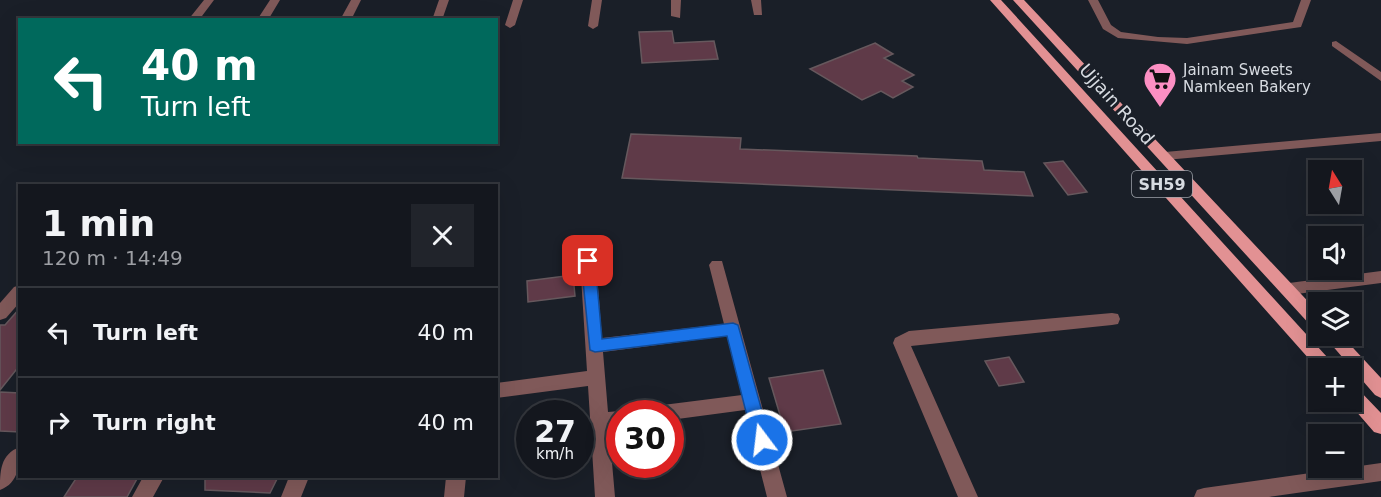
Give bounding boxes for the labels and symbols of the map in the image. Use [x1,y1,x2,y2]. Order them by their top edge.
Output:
street label: Ujjain Road [1075,59,1159,149]
supermarket icon: Jainam Sweets Namkeen Bakery [1142,61,1178,108]
place label: Jainam Sweets Namkeen Bakery [1182,61,1311,96]
north arrow [1308,160,1362,214]
road number: SH59 [1132,171,1192,197]
pin [562,235,613,286]
speed limit sign: 30 [606,400,684,478]
position arrow [730,408,794,472]

